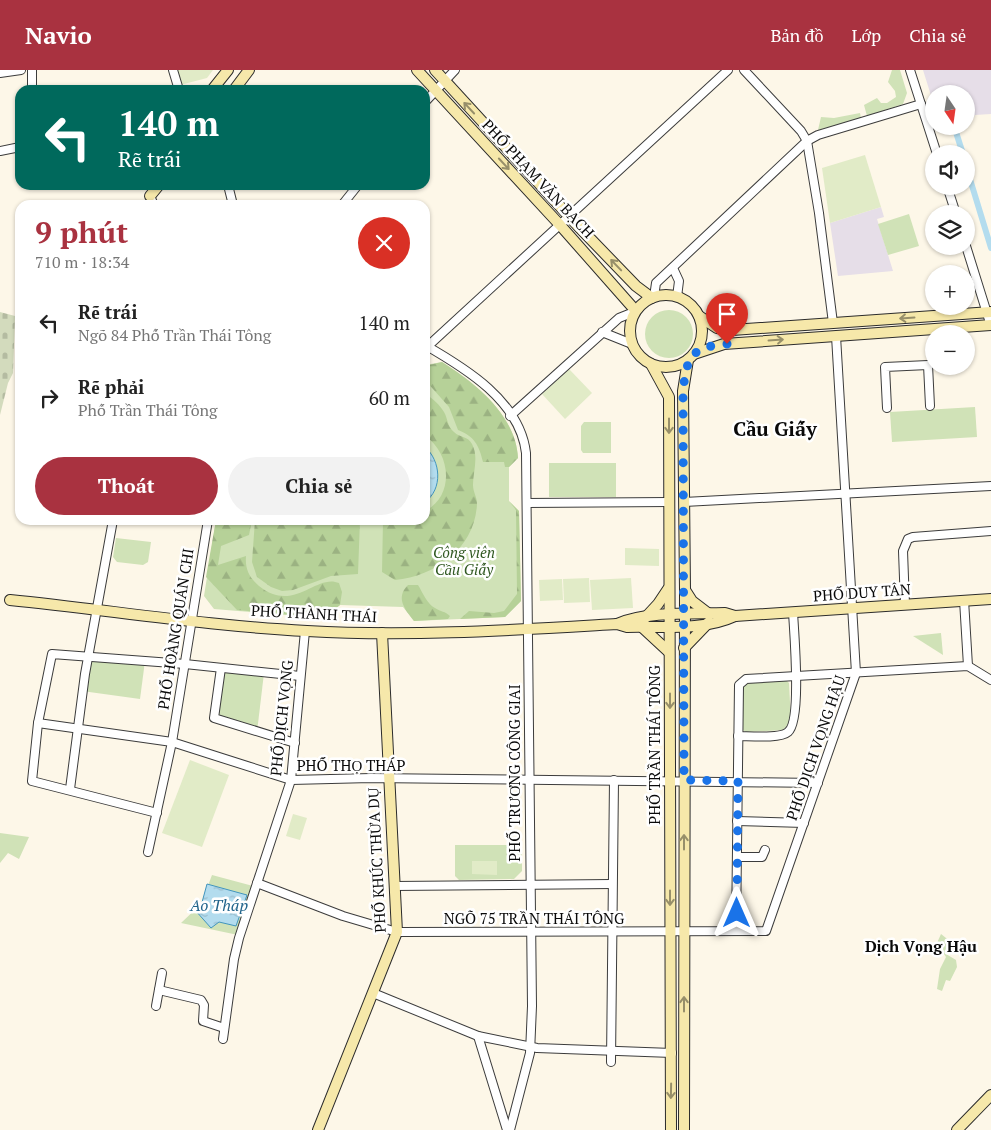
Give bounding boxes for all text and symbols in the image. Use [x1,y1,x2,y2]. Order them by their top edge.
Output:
text: Navio [25,19,92,51]
text: Bản đồ [770,23,824,47]
text: Lớp [852,23,881,47]
text: Chia sẻ [909,23,966,47]
north arrow [925,85,975,135]
map controls [925,85,975,375]
text: 140 m [118,100,219,146]
one-way arrow [463,101,475,114]
icon: left [35,105,100,170]
street label: PHỐ PHẠM VĂN BẠCH [478,115,599,242]
text: Rẽ trái [118,144,181,173]
button: sound [925,145,975,195]
one-way arrow [498,158,510,171]
button: layers [925,205,975,255]
text: 9 phút [35,212,128,252]
button: close [358,217,410,269]
text: 710 m · 18:34 [35,251,129,273]
one-way arrow [610,259,622,271]
button: + [925,265,975,315]
pin [706,293,748,344]
text: Rẽ trái [78,299,137,324]
icon: arrive [713,300,741,328]
icon: left [35,309,63,337]
text: 140 m [359,310,410,335]
one-way arrow [900,313,916,322]
text: Ngõ 84 Phố Trần Thái Tông [78,324,271,346]
button: − [925,325,975,375]
one-way arrow [768,336,784,345]
text: Rẽ phải [78,374,144,399]
icon: right [35,384,63,412]
text: 60 m [369,385,410,410]
text: Phố Trần Thái Tông [78,399,217,421]
district label: Cầu Giấy [733,415,817,442]
one-way arrow [664,418,674,434]
button: Thoát [35,457,218,515]
button: Chia sẻ [228,457,410,515]
park label: Công viên Cầu Giấy [433,542,495,579]
street label: PHỐ HOÀNG QUÁN CHI [152,547,198,711]
street label: PHỐ DUY TÂN [812,579,911,605]
street label: PHỐ THÀNH THÁI [250,600,378,626]
street label: PHỐ DỊCH VỌNG [265,658,297,777]
street label: PHỐ TRẦN THÁI TÔNG [644,665,664,825]
street label: PHỐ DỊCH VỌNG HẬU [781,673,849,823]
street label: PHỐ TRƯƠNG CÔNG GIAI [504,684,524,862]
one-way arrow [665,693,674,709]
street label: PHỐ THỌ THÁP [297,755,405,775]
street label: PHỐ KHÚC THỪA DỤ [362,787,390,933]
one-way arrow [679,834,689,850]
position arrow [710,886,762,938]
one-way arrow [665,890,675,906]
water label: Ao Tháp [189,894,248,916]
street label: NGÕ 75 TRẦN THÁI TÔNG [444,908,625,928]
district label: Dịch Vọng Hậu [865,935,977,957]
one-way arrow [679,996,689,1012]
one-way arrow [666,1083,676,1099]

